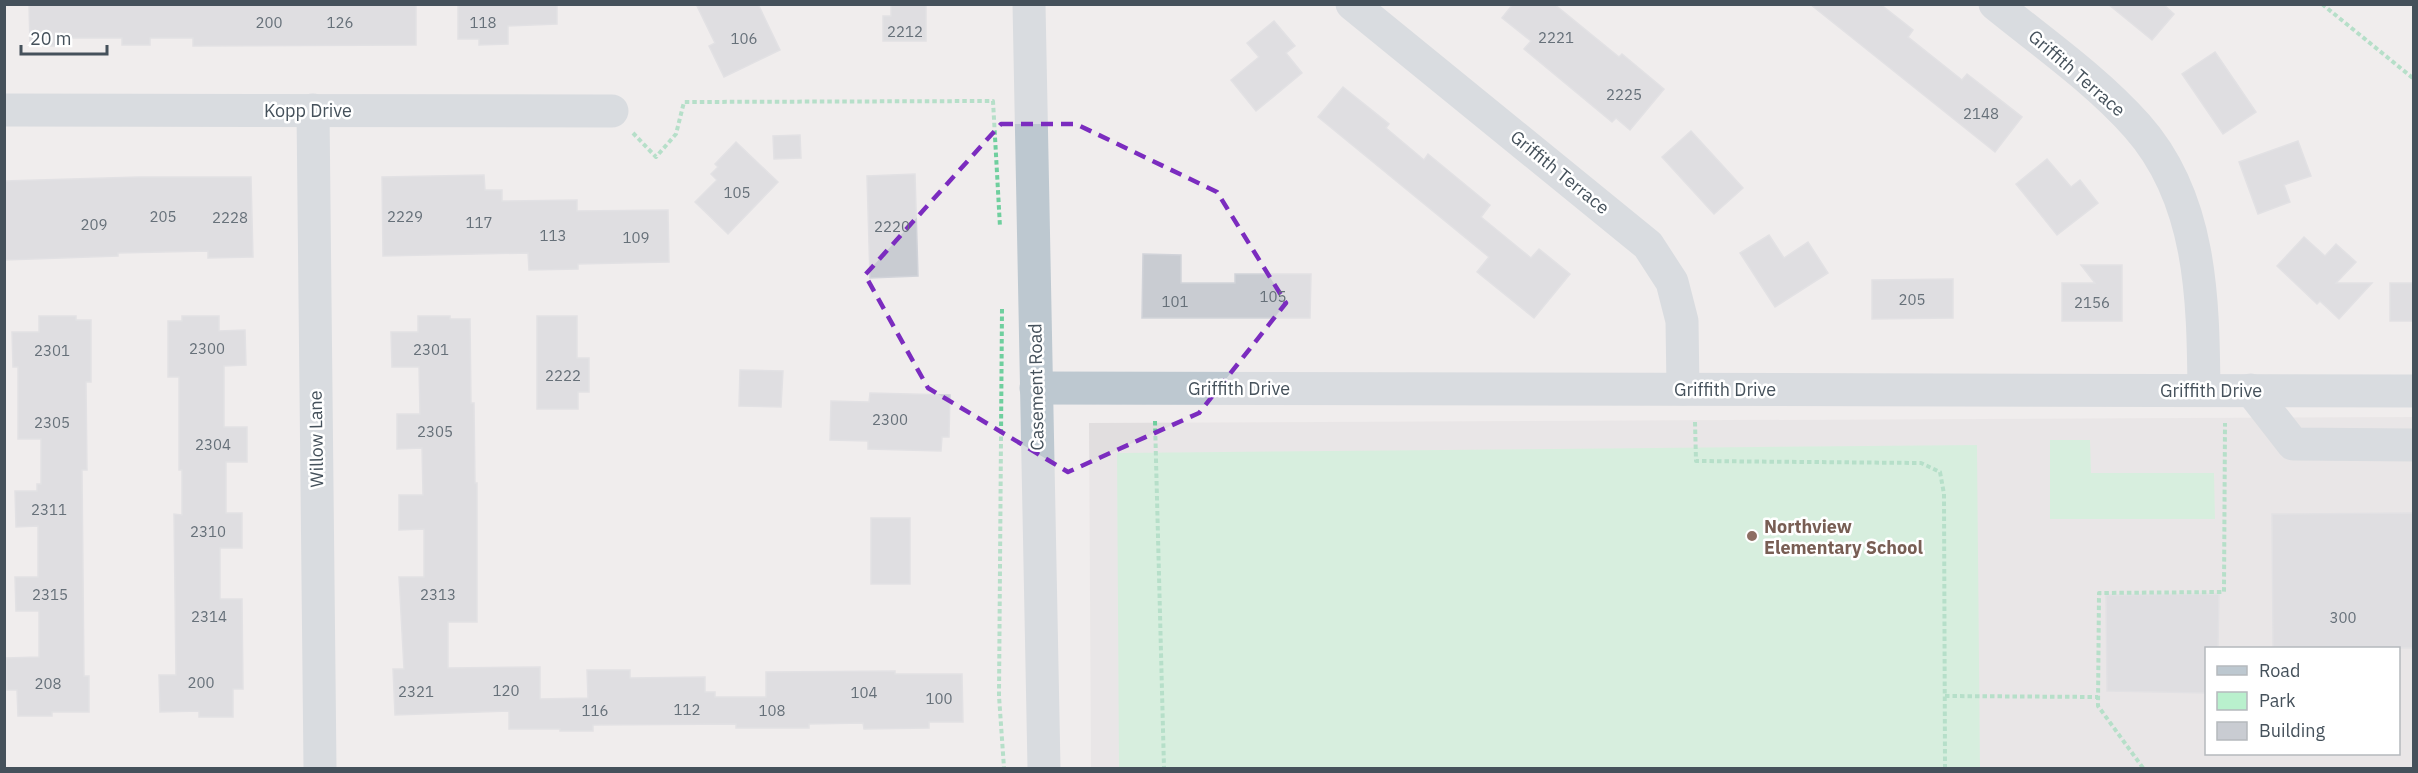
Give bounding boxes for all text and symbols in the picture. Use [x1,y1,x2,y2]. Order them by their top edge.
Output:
house number: 200 [255,13,283,32]
house number: 126 [326,13,354,32]
house number: 118 [469,13,497,32]
scale bar [21,18,106,56]
house number: 2212 [887,22,923,41]
street label: Griffith Terrace [2024,25,2130,121]
text: 20 m [30,27,72,50]
house number: 2221 [1538,28,1574,47]
house number: 106 [730,29,758,48]
house number: 2225 [1606,85,1642,104]
street label: Kopp Drive [264,99,352,122]
house number: 2148 [1963,104,1999,123]
street label: Griffith Terrace [1506,125,1614,219]
house number: 105 [723,183,751,202]
house number: 205 [149,207,177,226]
house number: 2229 [387,207,423,226]
house number: 2228 [212,208,248,227]
house number: 117 [465,213,493,232]
house number: 209 [80,215,108,234]
house number: 2220 [874,217,910,236]
house number: 113 [539,226,567,245]
house number: 109 [622,228,650,247]
house number: 105 [1259,287,1287,306]
house number: 205 [1898,290,1926,309]
house number: 101 [1161,292,1189,311]
house number: 2156 [2074,293,2110,312]
street label: Casement Road [1023,323,1049,451]
house number: 2300 [189,339,225,358]
house number: 2301 [413,340,449,359]
house number: 2301 [34,341,70,360]
house number: 2222 [545,366,581,385]
street label: Griffith Drive [1188,377,1290,400]
street label: Griffith Drive [1674,378,1776,401]
street label: Griffith Drive [2160,379,2262,402]
street label: Willow Lane [304,390,328,488]
house number: 2300 [872,410,908,429]
house number: 2305 [34,413,70,432]
house number: 2305 [417,422,453,441]
house number: 2304 [195,435,231,454]
house number: 2311 [31,500,67,519]
place label: Northview Elementary School [1764,515,1923,559]
house number: 2310 [190,522,226,541]
marker: Northview Elementary School [1745,529,1759,543]
house number: 2315 [32,585,68,604]
house number: 2313 [420,585,456,604]
house number: 2314 [191,607,227,626]
house number: 300 [2329,608,2357,627]
legend [2205,647,2400,755]
text: Road [2259,659,2300,682]
house number: 200 [187,673,215,692]
house number: 208 [34,674,62,693]
house number: 120 [492,681,520,700]
house number: 2321 [398,682,434,701]
house number: 104 [850,683,878,702]
house number: 100 [925,689,953,708]
text: Park [2259,689,2296,712]
house number: 112 [673,700,701,719]
house number: 116 [581,701,609,720]
house number: 108 [758,701,786,720]
text: Building [2259,719,2326,742]

